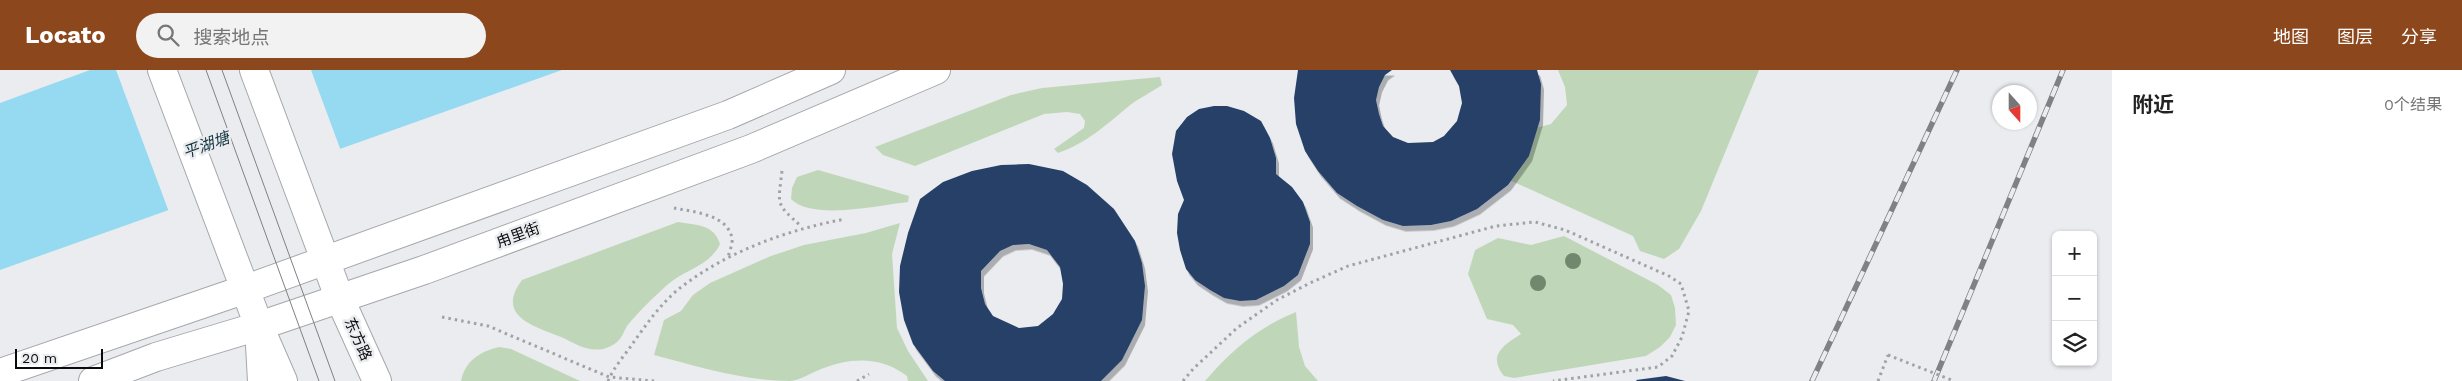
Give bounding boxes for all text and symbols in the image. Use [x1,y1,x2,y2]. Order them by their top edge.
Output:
search box [136,13,486,58]
text: Locato [25,21,106,49]
icon: search [154,21,182,49]
text: 搜索地点 [194,26,270,49]
text: 地图 [2273,26,2309,47]
text: 图层 [2337,26,2373,47]
text: 分享 [2401,26,2437,47]
north arrow [1992,85,2037,130]
text: 附近 [2132,92,2174,117]
text: 0个结果 [2384,95,2442,114]
water label: 平湖塘 [180,127,235,162]
street label: 甪里街 [494,219,542,251]
map controls [2052,231,2097,366]
button: + [2052,231,2097,276]
button: − [2052,276,2097,321]
street label: 东方路 [341,315,375,363]
button: layers [2052,321,2097,366]
scale bar [15,346,102,369]
text: 20 m [22,350,57,366]

